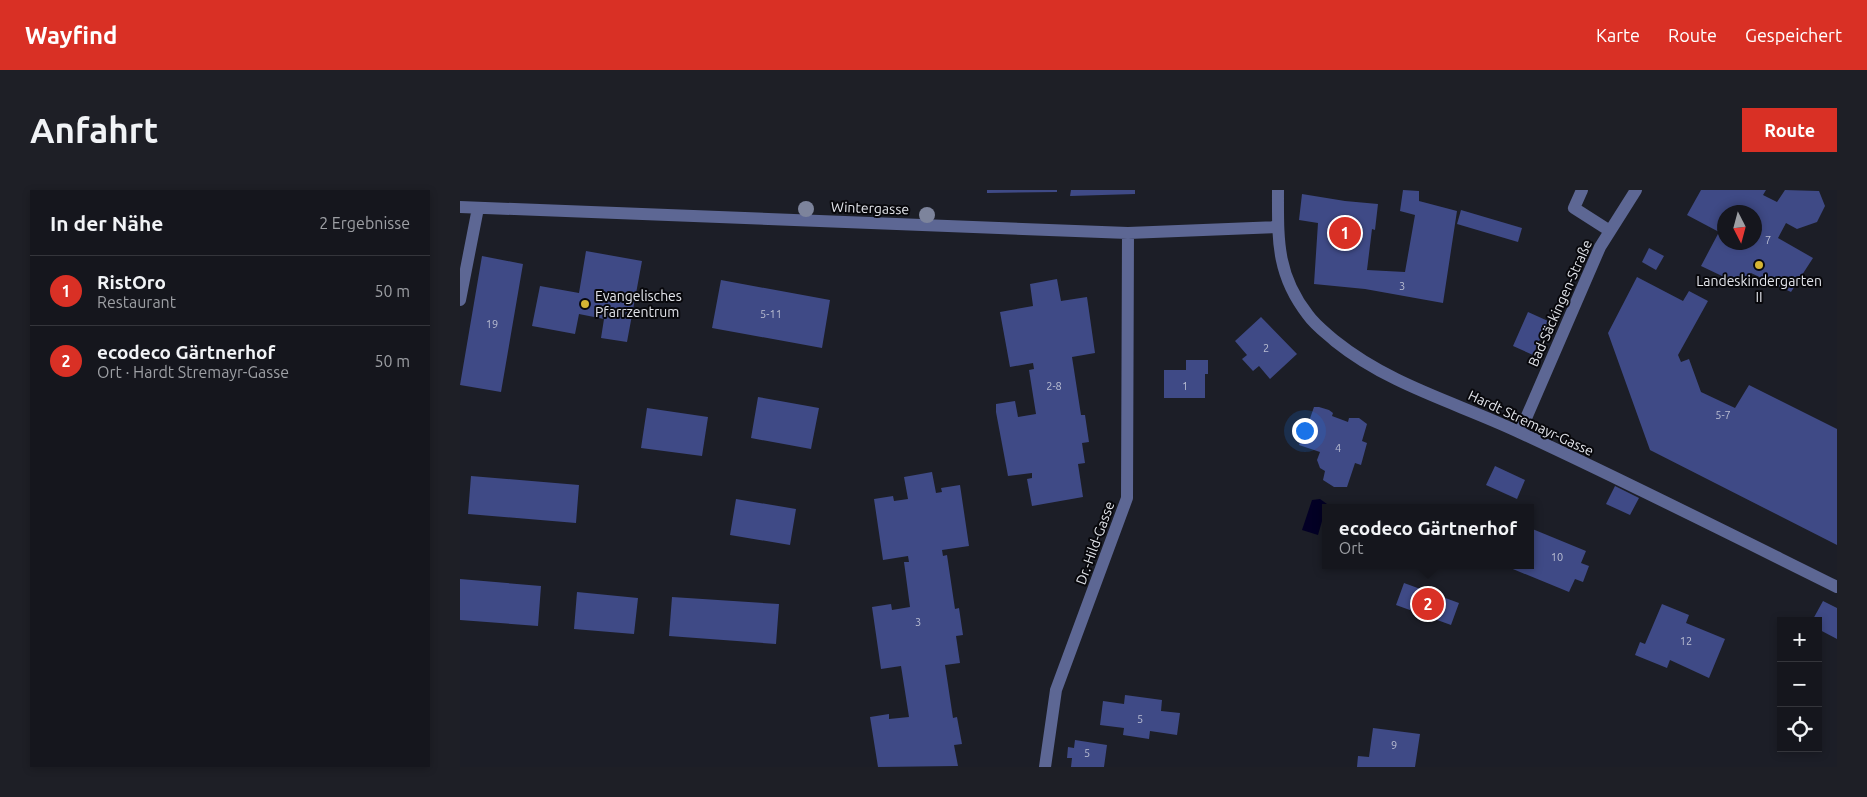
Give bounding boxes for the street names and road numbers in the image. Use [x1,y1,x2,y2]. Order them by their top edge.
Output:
street label: Wintergasse [831,199,909,217]
street label: Bad-Säckingen-Straße [1525,237,1595,369]
street label: Hardt Stremayr-Gasse [1466,387,1596,459]
street label: Dr.-Hild-Gasse [1073,499,1117,587]

